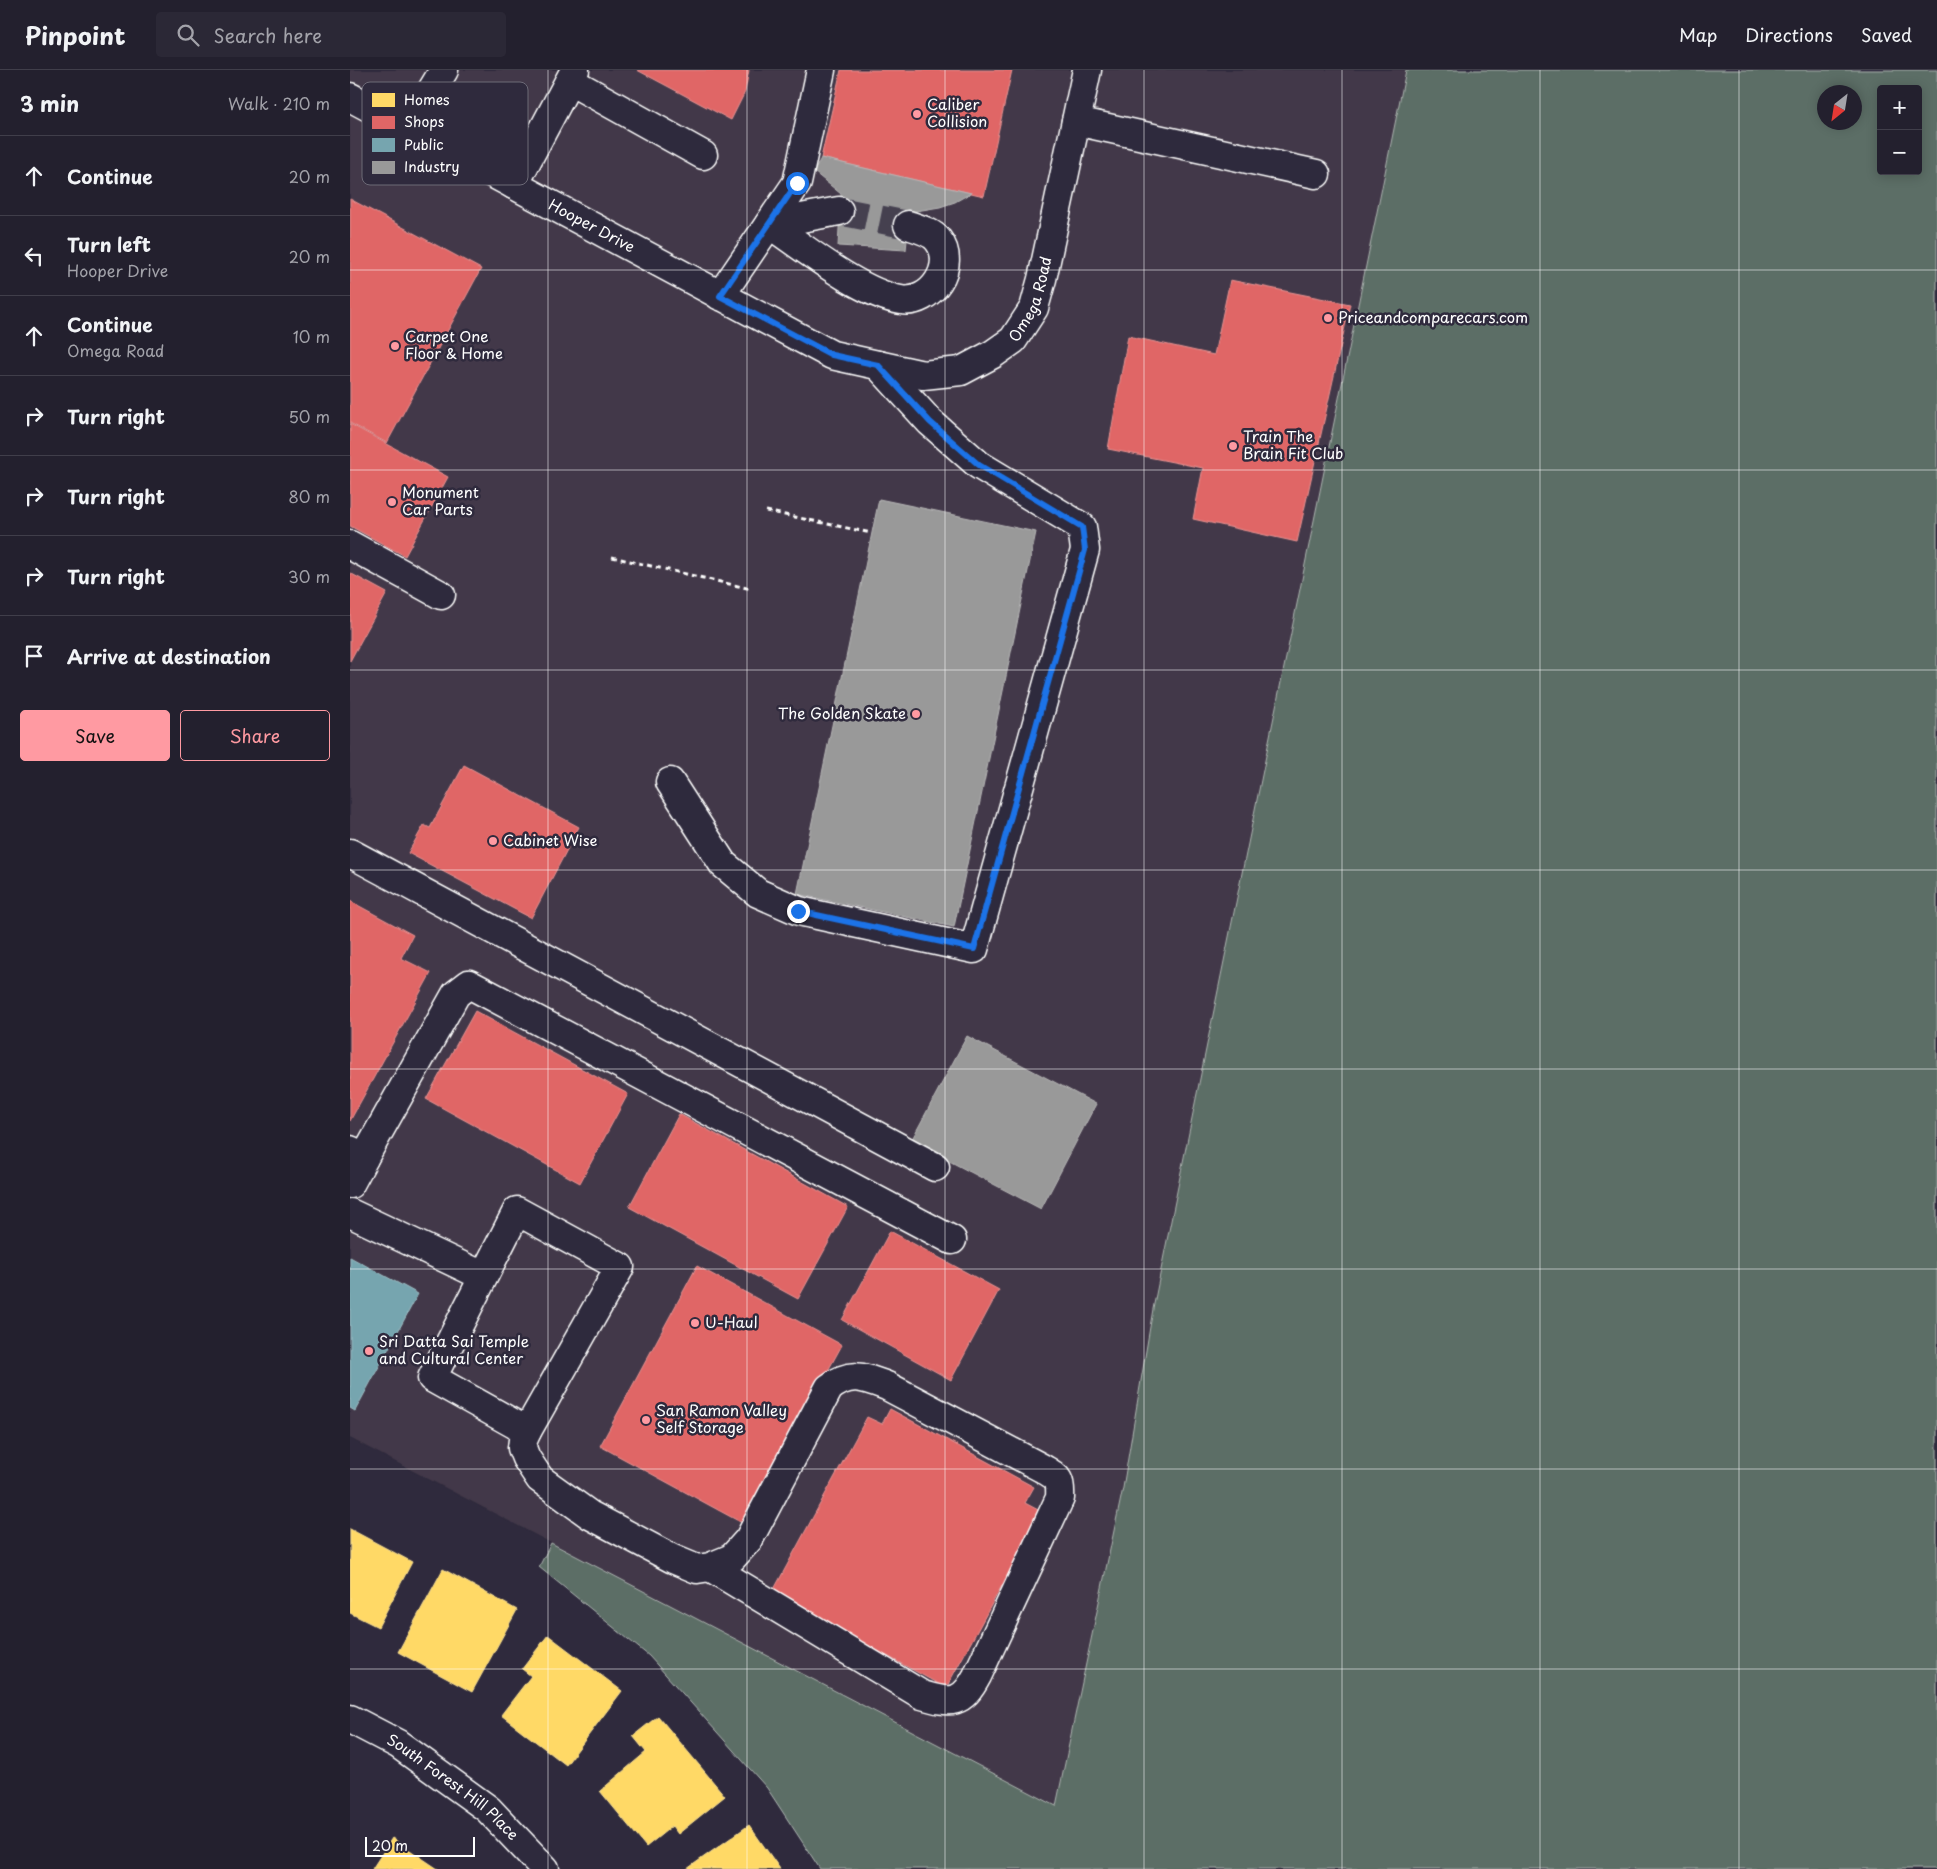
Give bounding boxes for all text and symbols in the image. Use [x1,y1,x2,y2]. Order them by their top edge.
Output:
search box [156,12,506,57]
text: Pinpoint [25,17,126,53]
icon: search [174,21,202,49]
text: Search here [214,21,322,49]
text: Map [1679,21,1717,48]
text: Directions [1745,21,1833,48]
text: Saved [1861,21,1912,48]
legend [362,82,528,185]
north arrow [1817,85,1862,130]
map controls [1877,85,1922,175]
button: + [1877,85,1922,130]
text: 3 min [20,87,79,119]
text: Homes [404,89,450,110]
text: Walk · 210 m [228,91,330,115]
place label: Caliber Collision [927,92,987,132]
marker: Caliber Collision [911,108,923,120]
text: Shops [404,111,444,132]
button: − [1877,130,1922,175]
text: Public [404,134,444,155]
text: Industry [404,156,459,177]
icon: ahead [20,162,48,190]
text: Continue [67,162,153,190]
text: 20 m [289,164,330,188]
route start [786,172,809,195]
street label: Hooper Drive [545,192,640,258]
text: Turn left [67,230,151,258]
icon: left [20,242,48,270]
text: 20 m [289,244,330,268]
street label: Omega Road [1002,254,1057,346]
text: Hooper Drive [67,258,168,282]
place label: Priceandcomparecars.com [1338,305,1528,328]
text: Continue [67,310,153,338]
marker: Priceandcomparecars.com [1322,312,1334,324]
icon: ahead [20,322,48,350]
text: 10 m [293,324,330,348]
place label: Carpet One Floor & Home [405,324,503,364]
text: Omega Road [67,338,164,362]
marker: Carpet One Floor & Home [389,340,401,352]
icon: right [20,402,48,430]
text: Turn right [67,402,165,430]
text: 50 m [289,404,330,428]
place label: Train The Brain Fit Club [1243,424,1343,464]
marker: Train The Brain Fit Club [1227,440,1239,452]
place label: Monument Car Parts [402,480,479,520]
icon: right [20,482,48,510]
text: Turn right [67,482,165,510]
text: 80 m [288,484,330,508]
marker: Monument Car Parts [386,496,398,508]
icon: right [20,562,48,590]
text: Turn right [67,562,165,590]
text: 30 m [288,564,330,588]
icon: arrive [20,642,48,670]
text: Arrive at destination [67,642,271,670]
place label: The Golden Skate [778,701,906,724]
marker: The Golden Skate [910,708,922,720]
button: Save [20,710,170,761]
button: Share [180,710,330,761]
place label: Cabinet Wise [503,828,598,851]
marker: Cabinet Wise [487,835,499,847]
route end [787,900,810,923]
place label: U-Haul [705,1310,758,1333]
marker: U-Haul [689,1317,701,1329]
place label: Sri Datta Sai Temple and Cultural Center [379,1329,529,1369]
marker: Sri Datta Sai Temple and Cultural Center [363,1345,375,1357]
place label: San Ramon Valley Self Storage [656,1398,787,1438]
marker: San Ramon Valley Self Storage [640,1414,652,1426]
street label: South Forest Hill Place [384,1727,525,1845]
scale bar [365,1834,475,1857]
text: 20 m [372,1835,408,1856]

